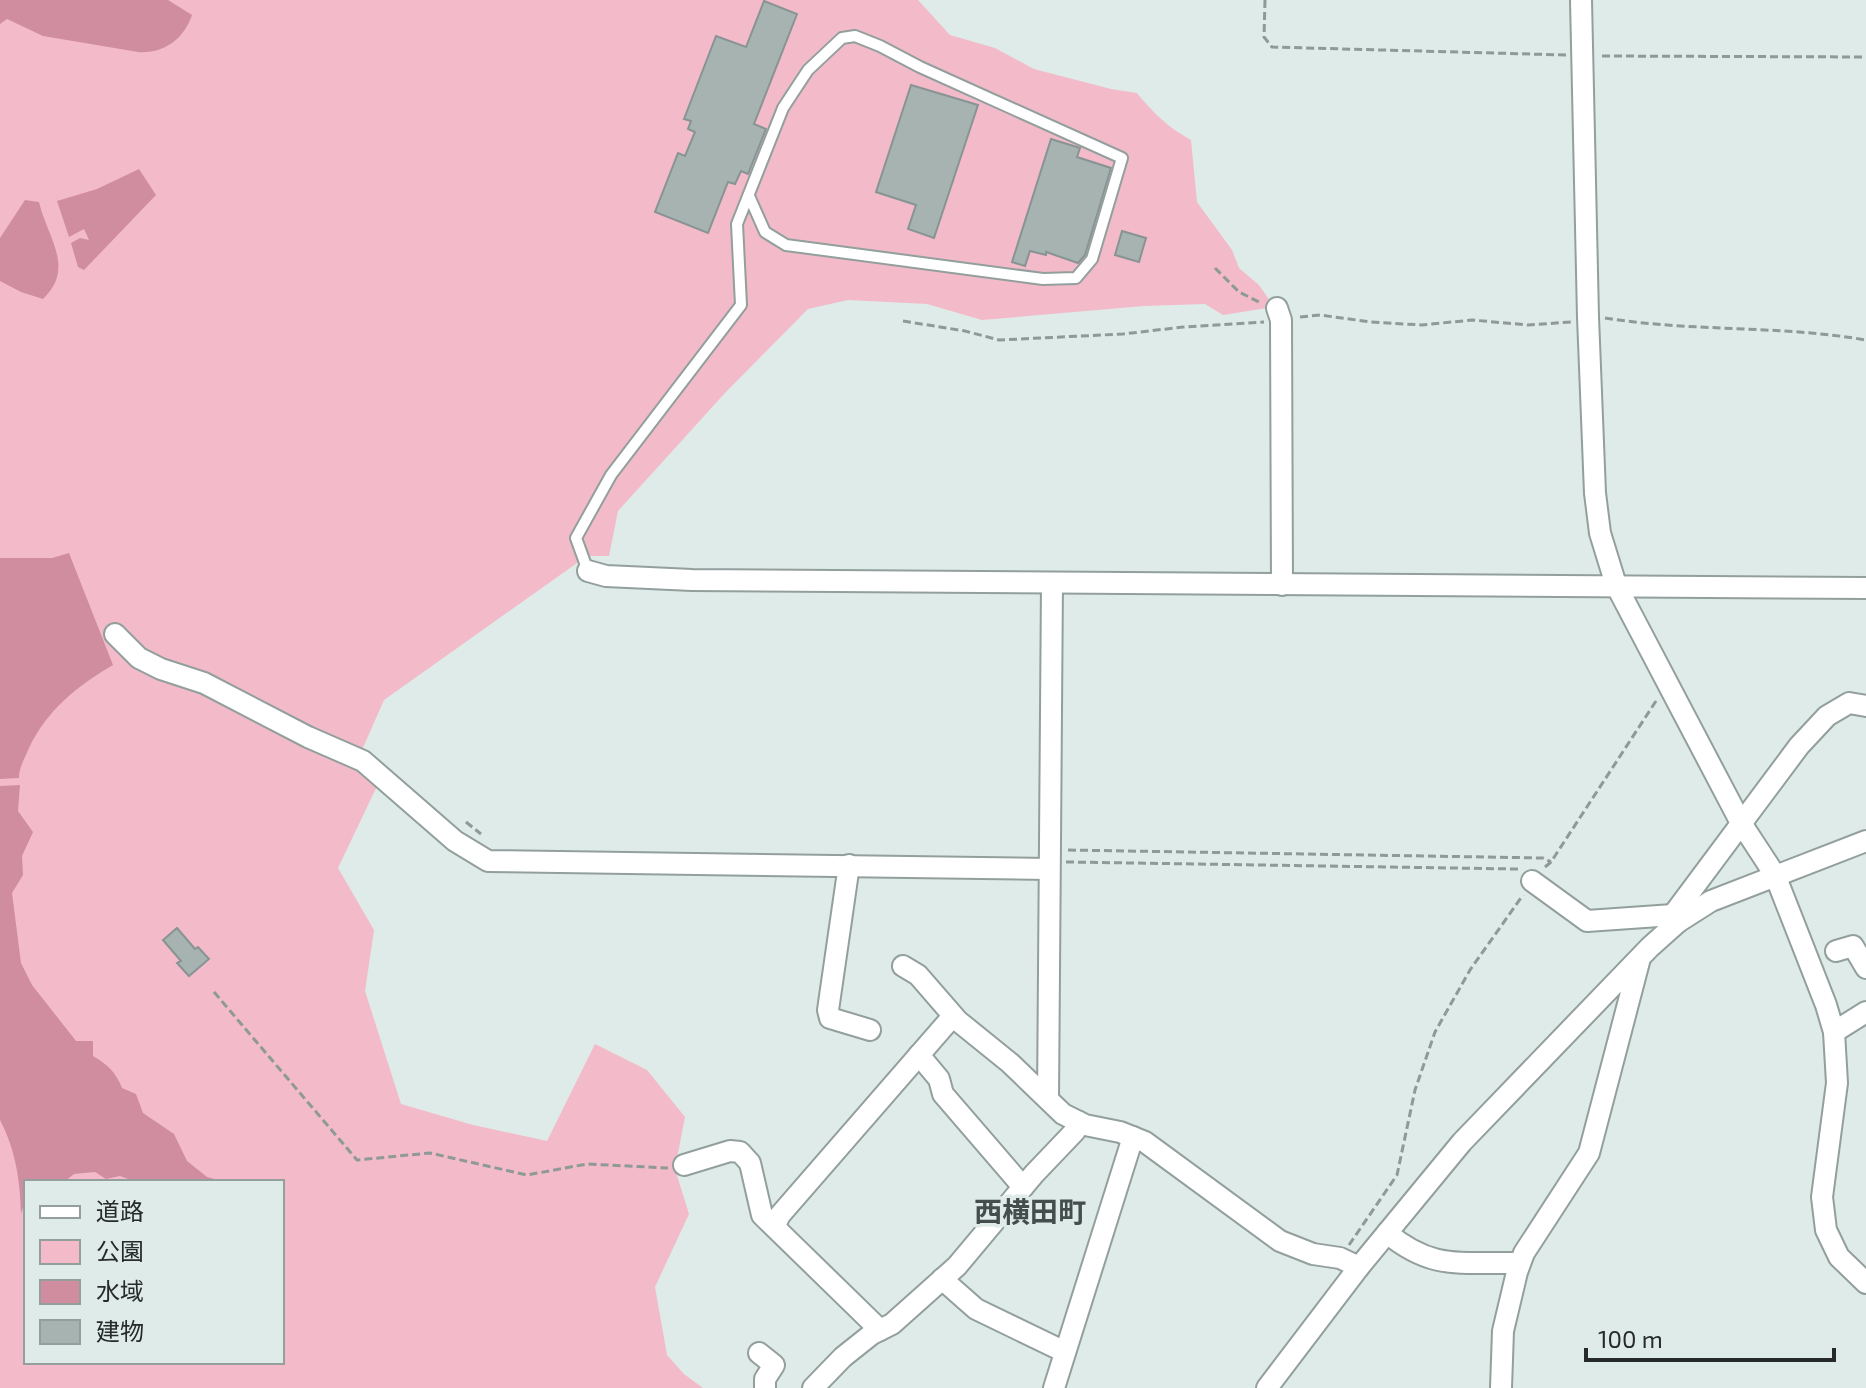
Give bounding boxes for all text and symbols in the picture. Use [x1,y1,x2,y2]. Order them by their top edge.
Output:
legend [24,1180,284,1364]
district label: 西横田町 [974,1194,1086,1228]
text: 道路 [96,1196,144,1225]
text: 公園 [96,1236,144,1265]
text: 水域 [96,1276,144,1305]
scale bar [1586,1312,1834,1362]
text: 建物 [96,1316,144,1345]
text: 100 m [1598,1324,1663,1353]

